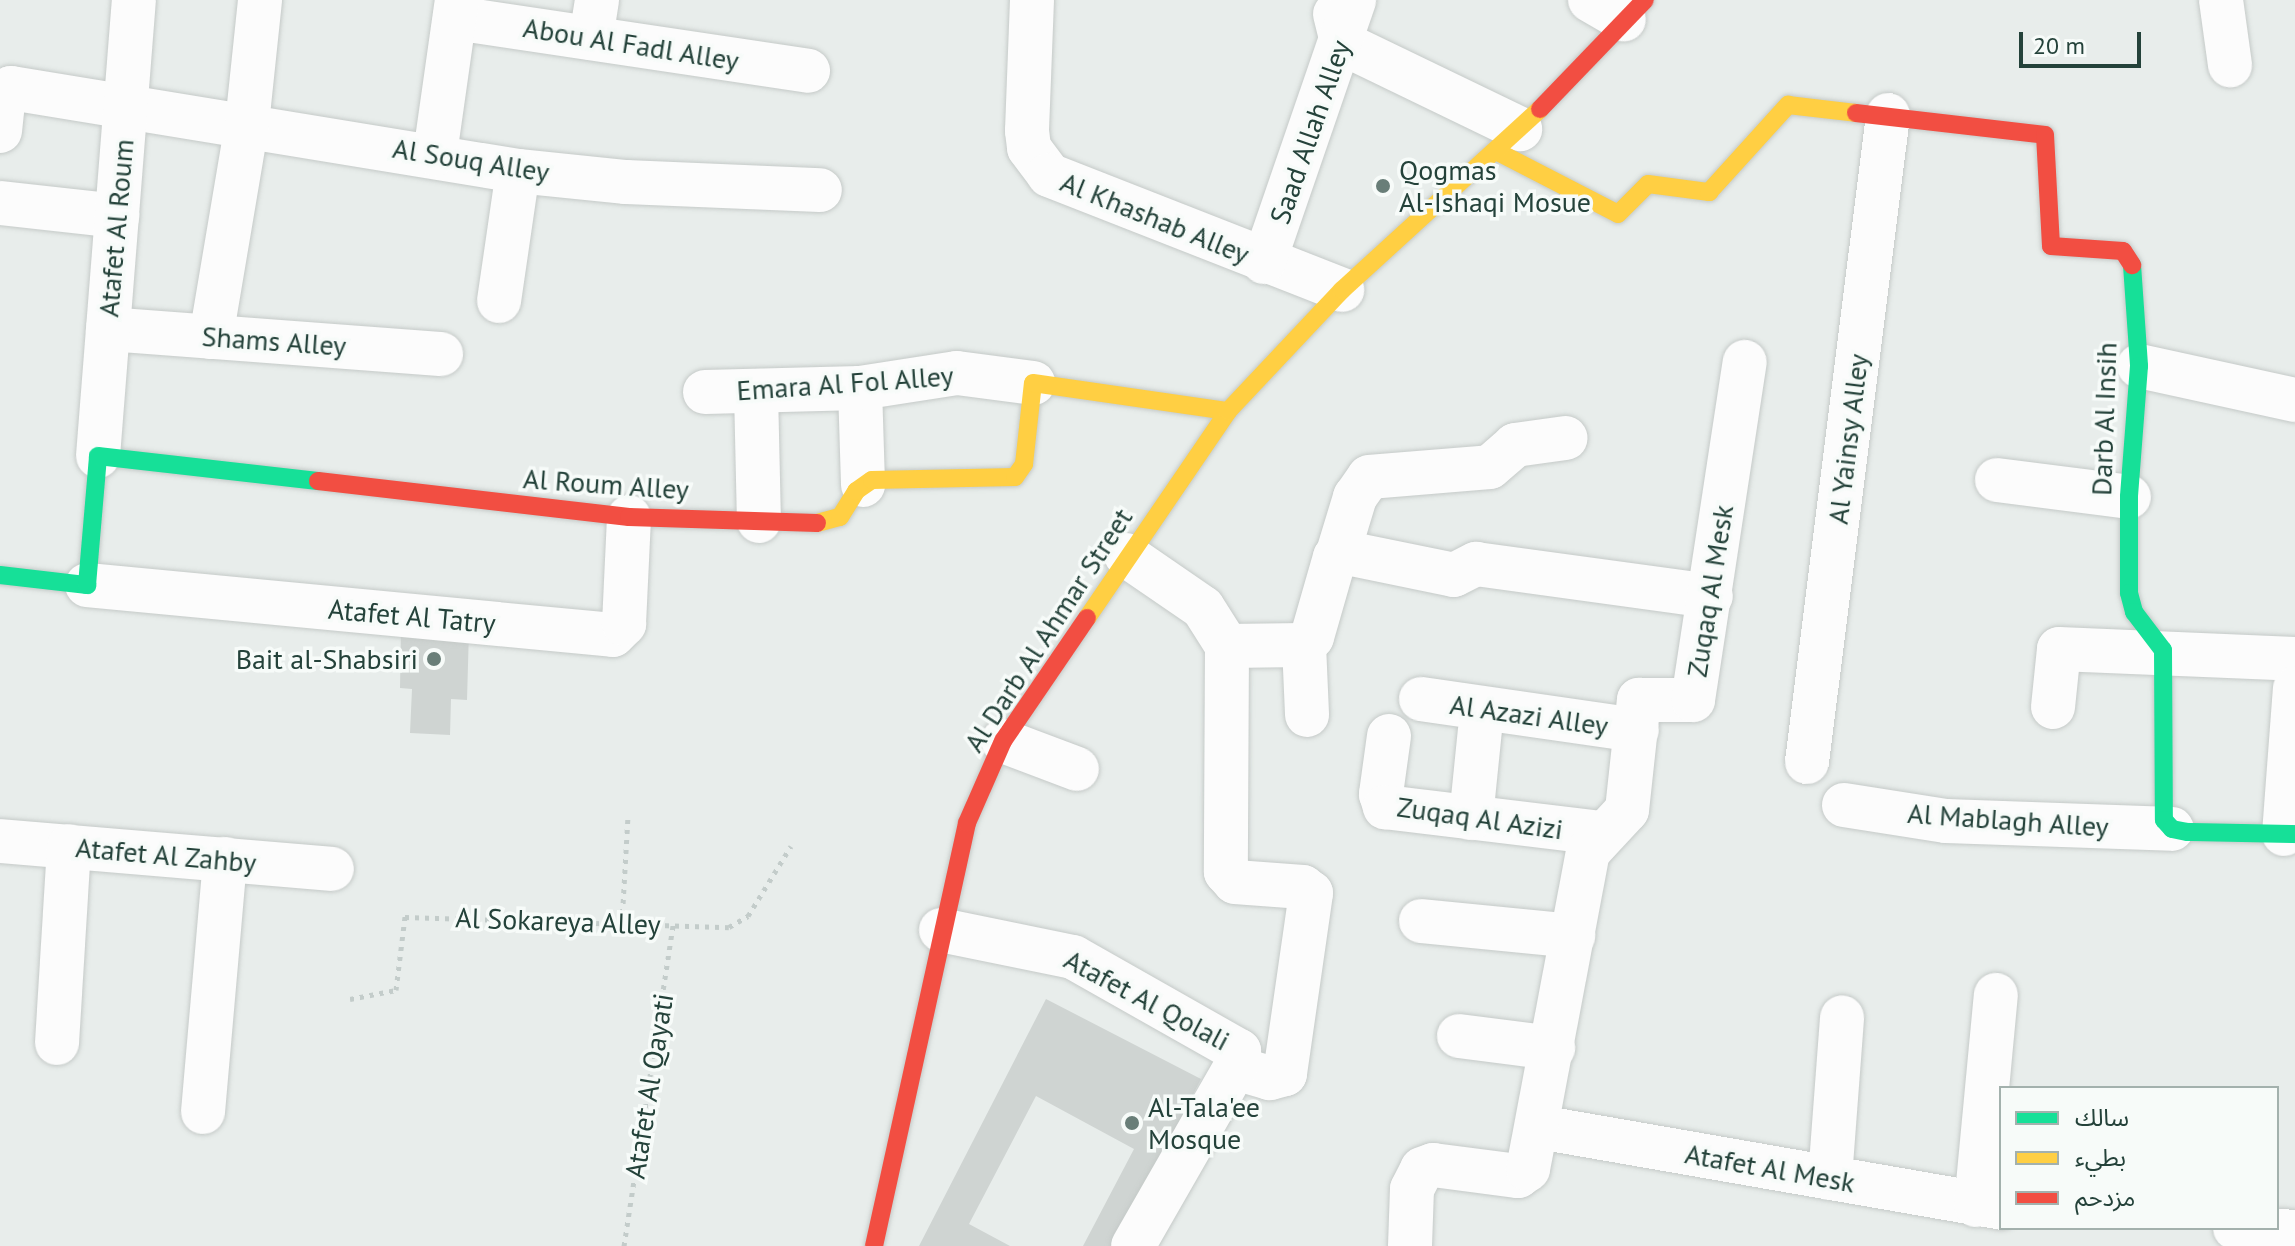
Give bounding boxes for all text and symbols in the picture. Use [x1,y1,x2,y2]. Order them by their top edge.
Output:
street label: Abou Al Fadl Alley [520,10,742,78]
scale bar [2023,16,2145,66]
text: 20 m [2033,30,2085,61]
street label: Saad Allah Alley [1263,35,1357,229]
street label: Al Souq Alley [390,131,552,189]
street label: Atafet Al Roum [91,137,141,319]
place label: Qogmas Al-Ishaqi Mosue [1399,153,1591,219]
street label: Al Khashab Alley [1055,165,1255,271]
marker: Qogmas Al-Ishaqi Mosue [1374,177,1392,195]
street label: Shams Alley [200,319,348,363]
street label: Darb Al Insih [2085,341,2123,497]
street label: Al Yainsy Alley [1821,351,1875,527]
street label: Emara Al Fol Alley [735,359,955,407]
street label: Al Roum Alley [522,461,690,507]
street label: Al Darb Al Ahmar Street [956,501,1140,759]
street label: Zuqaq Al Mesk [1680,502,1740,680]
street label: Atafet Al Tatry [326,592,498,640]
place label: Bait al-Shabsiri [236,642,418,676]
marker: Bait al-Shabsiri [425,650,443,668]
street label: Al Azazi Alley [1447,687,1611,743]
street label: Zuqaq Al Azizi [1394,790,1566,846]
street label: Al Mablagh Alley [1906,796,2110,844]
street label: Atafet Al Zahby [73,830,259,880]
street label: Al Sokareya Alley [454,901,662,941]
street label: Atafet Al Qolali [1058,942,1236,1058]
street label: Atafet Al Qayati [618,990,680,1182]
legend [1999,1086,2279,1230]
place label: Al-Tala'ee Mosque [1148,1090,1260,1156]
text: سالك [2075,1102,2129,1133]
marker: Al-Tala'ee Mosque [1123,1114,1141,1132]
street label: Atafet Al Mesk [1682,1136,1858,1200]
text: بطيء [2075,1142,2126,1173]
text: مزدحم [2075,1182,2135,1213]

